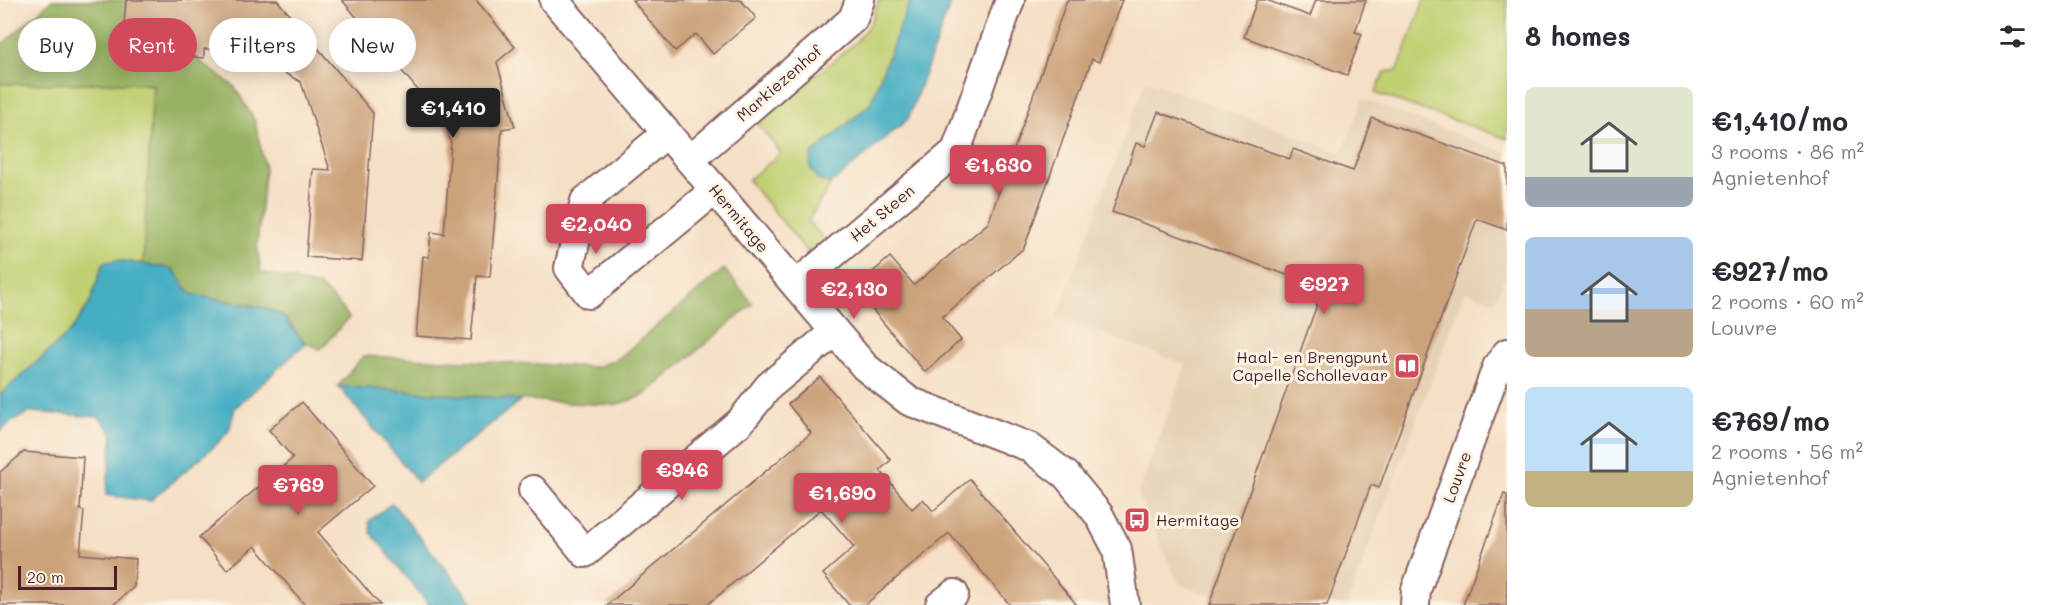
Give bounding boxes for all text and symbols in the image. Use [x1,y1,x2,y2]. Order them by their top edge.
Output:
chip: Buy [18,18,96,72]
chip: Rent [108,18,197,72]
chip: Filters [209,18,317,72]
chip: New [329,18,416,72]
text: 8 homes [1525,19,1631,53]
icon: filters [1996,20,2029,53]
street label: Markiezenhof [732,39,826,125]
pin: €1,410 [404,88,502,139]
text: €1,410 [420,94,486,120]
text: €1,410/mo [1711,104,1848,138]
icon: home [1573,111,1645,183]
text: 3 rooms · 86 m² [1711,138,1864,164]
pin: €1,630 [949,145,1047,196]
text: €1,630 [964,151,1032,177]
text: Agnietenhof [1711,164,1829,190]
street label: Hermitage [705,179,774,256]
street label: Het Steen [845,179,918,246]
pin: €2,040 [547,204,645,255]
text: €2,040 [560,210,632,236]
text: €927/mo [1711,254,1828,288]
icon: home [1573,261,1645,333]
pin: €927 [1288,264,1360,315]
pin: €2,130 [805,269,903,320]
text: €927 [1299,270,1349,296]
text: €2,130 [820,275,888,301]
text: 2 rooms · 60 m² [1711,288,1864,314]
text: Louvre [1711,314,1777,340]
place label: Haal- en Brengpunt Capelle Schollevaar [1232,346,1388,385]
library icon: Haal- en Brengpunt Capelle Schollevaar [1392,351,1422,381]
text: €769/mo [1711,404,1830,438]
icon: home [1573,411,1645,483]
text: 2 rooms · 56 m² [1711,438,1863,464]
street label: Louvre [1438,448,1475,505]
pin: €946 [646,450,718,501]
text: €946 [655,456,709,482]
text: Agnietenhof [1711,464,1829,490]
pin: €769 [262,465,334,516]
text: €769 [272,471,324,497]
pin: €1,690 [793,473,891,524]
text: €1,690 [808,479,876,505]
bus stop icon: Hermitage [1122,505,1152,535]
place label: Hermitage [1156,509,1239,530]
scale bar [18,563,117,590]
text: 20 m [27,566,64,587]

